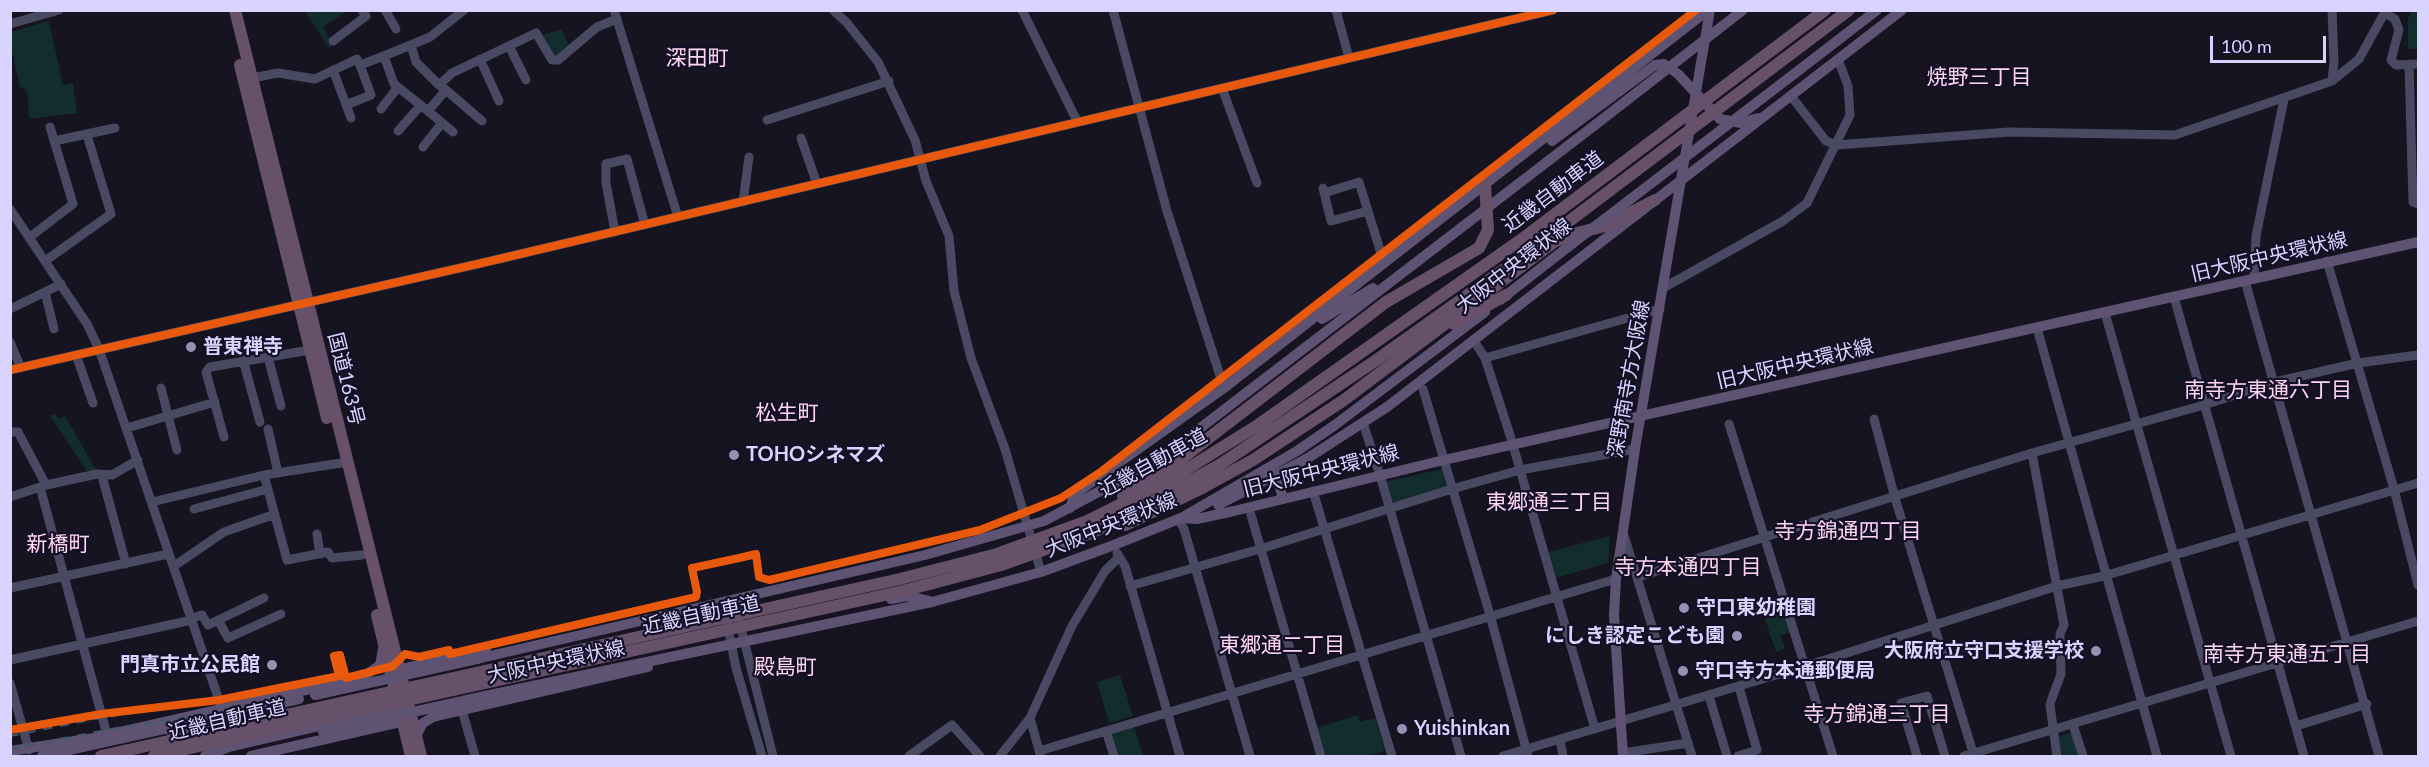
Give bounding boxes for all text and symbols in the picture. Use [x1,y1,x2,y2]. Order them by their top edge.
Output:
scale bar [2213,24,2328,62]
text: 100 m [2221,35,2272,57]
district label: 深田町 [666,45,728,71]
district label: 焼野三丁目 [1927,64,2031,90]
street label: 近畿自動車道 [1498,146,1608,238]
street label: 大阪中央環状線 [1451,213,1577,319]
street label: 旧大阪中央環状線 [2188,227,2350,287]
street label: 深野南寺方大阪線 [1603,298,1655,460]
street label: 国道163号 [323,330,369,428]
street label: 旧大阪中央環状線 [1714,334,1876,394]
place label: 普東禅寺 [203,335,283,359]
marker: 普東禅寺 [184,340,198,354]
district label: 南寺方東通六丁目 [2184,377,2352,403]
district label: 松生町 [756,400,818,426]
street label: 近畿自動車道 [1095,423,1211,503]
street label: 旧大阪中央環状線 [1240,440,1402,502]
place label: TOHOシネマズ [746,443,885,467]
marker: TOHOシネマズ [727,448,741,462]
street label: 大阪中央環状線 [1042,488,1180,562]
district label: 東郷通三丁目 [1486,489,1612,515]
district label: 寺方錦通四丁目 [1775,518,1921,544]
district label: 新橋町 [27,531,89,557]
district label: 寺方本通四丁目 [1615,554,1761,580]
street label: 近畿自動車道 [640,591,762,639]
place label: 守口東幼稚園 [1696,596,1816,620]
marker: 守口東幼稚園 [1677,601,1691,615]
place label: にしき認定こども園 [1545,624,1725,648]
marker: にしき認定こども園 [1730,629,1744,643]
district label: 東郷通二丁目 [1219,632,1345,658]
street label: 大阪中央環状線 [485,636,627,688]
place label: 大阪府立守口支援学校 [1884,639,2084,663]
district label: 南寺方東通五丁目 [2203,641,2371,667]
marker: 大阪府立守口支援学校 [2089,644,2103,658]
place label: 門真市立公民館 [120,653,260,677]
district label: 殿島町 [754,654,816,680]
marker: 門真市立公民館 [265,658,279,672]
place label: 守口寺方本通郵便局 [1695,659,1875,683]
marker: 守口寺方本通郵便局 [1676,664,1690,678]
street label: 近畿自動車道 [166,695,288,745]
district label: 寺方錦通三丁目 [1804,701,1950,727]
place label: Yuishinkan [1414,717,1510,741]
marker: Yuishinkan [1395,722,1409,736]

